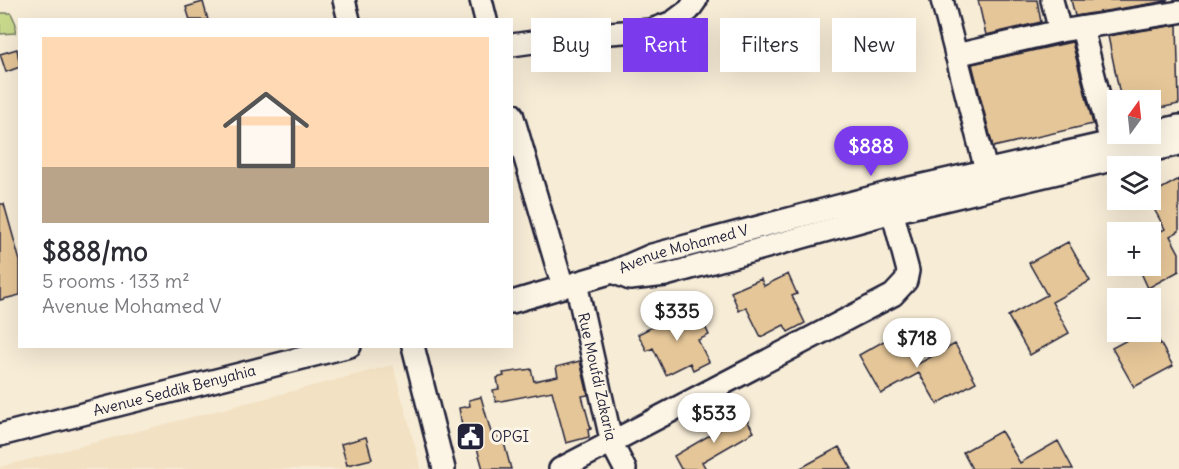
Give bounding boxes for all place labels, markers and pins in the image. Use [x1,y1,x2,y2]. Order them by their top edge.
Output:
pin: $888 [835,126,907,177]
pin: $335 [641,291,713,342]
pin: $718 [881,318,953,369]
pin: $533 [678,393,750,444]
public building icon: OPGI [454,421,486,453]
place label: OPGI [491,427,529,446]

